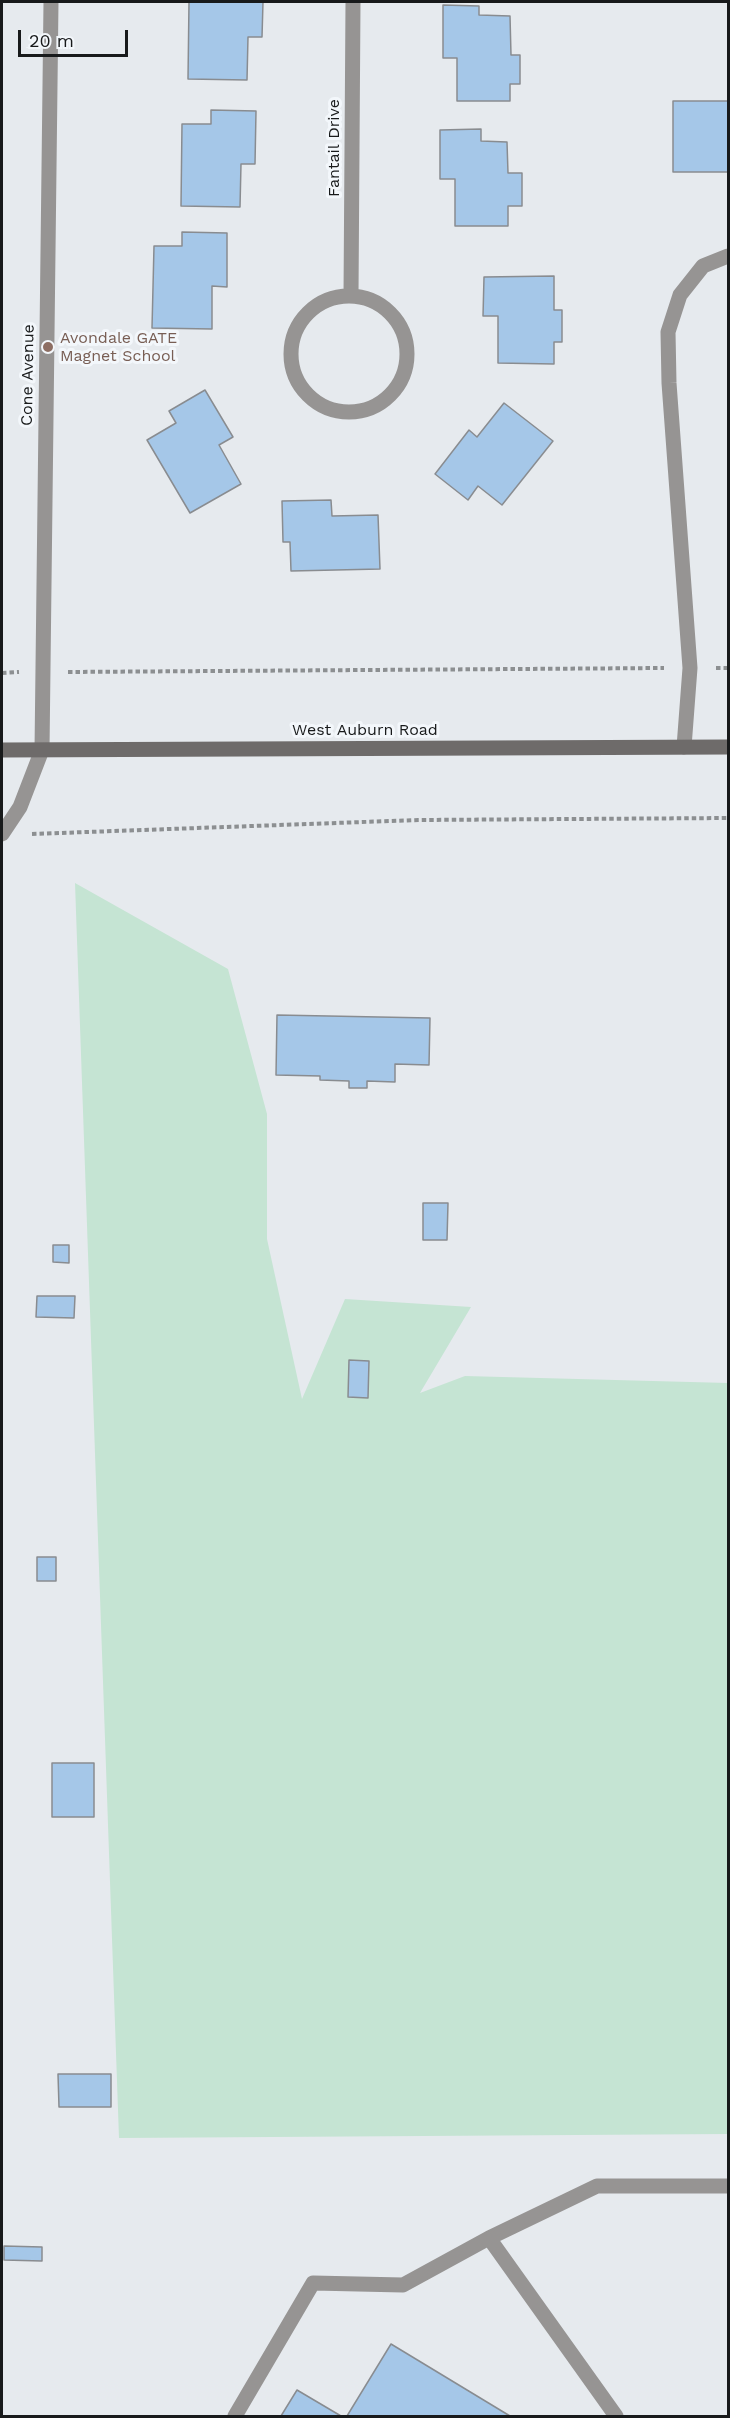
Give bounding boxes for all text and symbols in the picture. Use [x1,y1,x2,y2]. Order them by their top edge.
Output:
scale bar [21,18,130,56]
text: 20 m [29,30,74,51]
street label: Fantail Drive [324,99,344,197]
street label: Cone Avenue [18,324,38,426]
place label: Avondale GATE Magnet School [60,328,177,366]
marker: Avondale GATE Magnet School [41,340,55,354]
street label: West Auburn Road [292,720,438,740]

